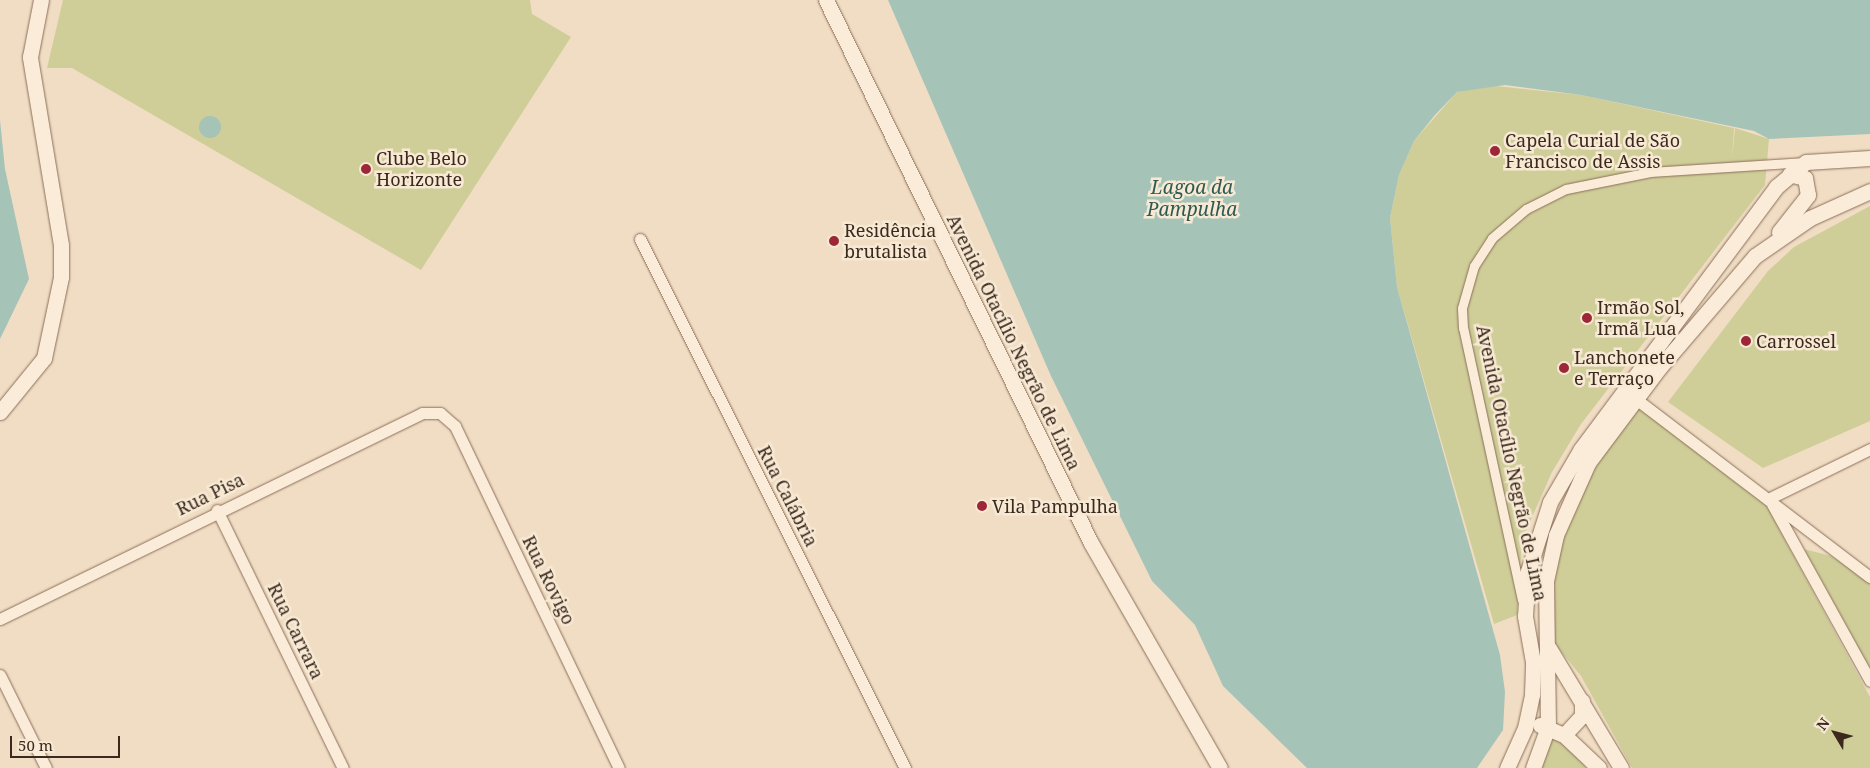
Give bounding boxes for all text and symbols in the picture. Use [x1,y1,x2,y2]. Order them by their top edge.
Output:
place label: Capela Curial de São Francisco de Assis [1505,130,1680,172]
marker: Capela Curial de São Francisco de Assis [1489,145,1501,157]
place label: Clube Belo Horizonte [376,148,467,190]
marker: Clube Belo Horizonte [360,163,372,175]
water label: Lagoa da Pampulha [1147,177,1237,221]
street label: Avenida Otacílio Negrão de Lima [943,211,1085,473]
place label: Residência brutalista [844,220,936,262]
marker: Residência brutalista [828,235,840,247]
place label: Irmão Sol, Irmã Lua [1597,297,1685,340]
marker: Irmão Sol, Irmã Lua [1581,312,1593,324]
street label: Avenida Otacílio Negrão de Lima [1472,323,1552,603]
place label: Carrossel [1756,330,1836,352]
marker: Carrossel [1740,335,1752,347]
place label: Lanchonete e Terraço [1574,347,1675,389]
marker: Lanchonete e Terraço [1558,362,1570,374]
street label: Rua Calábria [753,442,823,550]
street label: Rua Pisa [172,468,248,520]
place label: Vila Pampulha [992,495,1118,517]
marker: Vila Pampulha [976,500,988,512]
street label: Rua Rovigo [518,532,580,628]
street label: Rua Carrara [263,579,329,683]
north arrow [1810,708,1860,758]
text: N [1812,714,1834,734]
scale bar [12,726,122,758]
text: 50 m [18,735,53,755]

